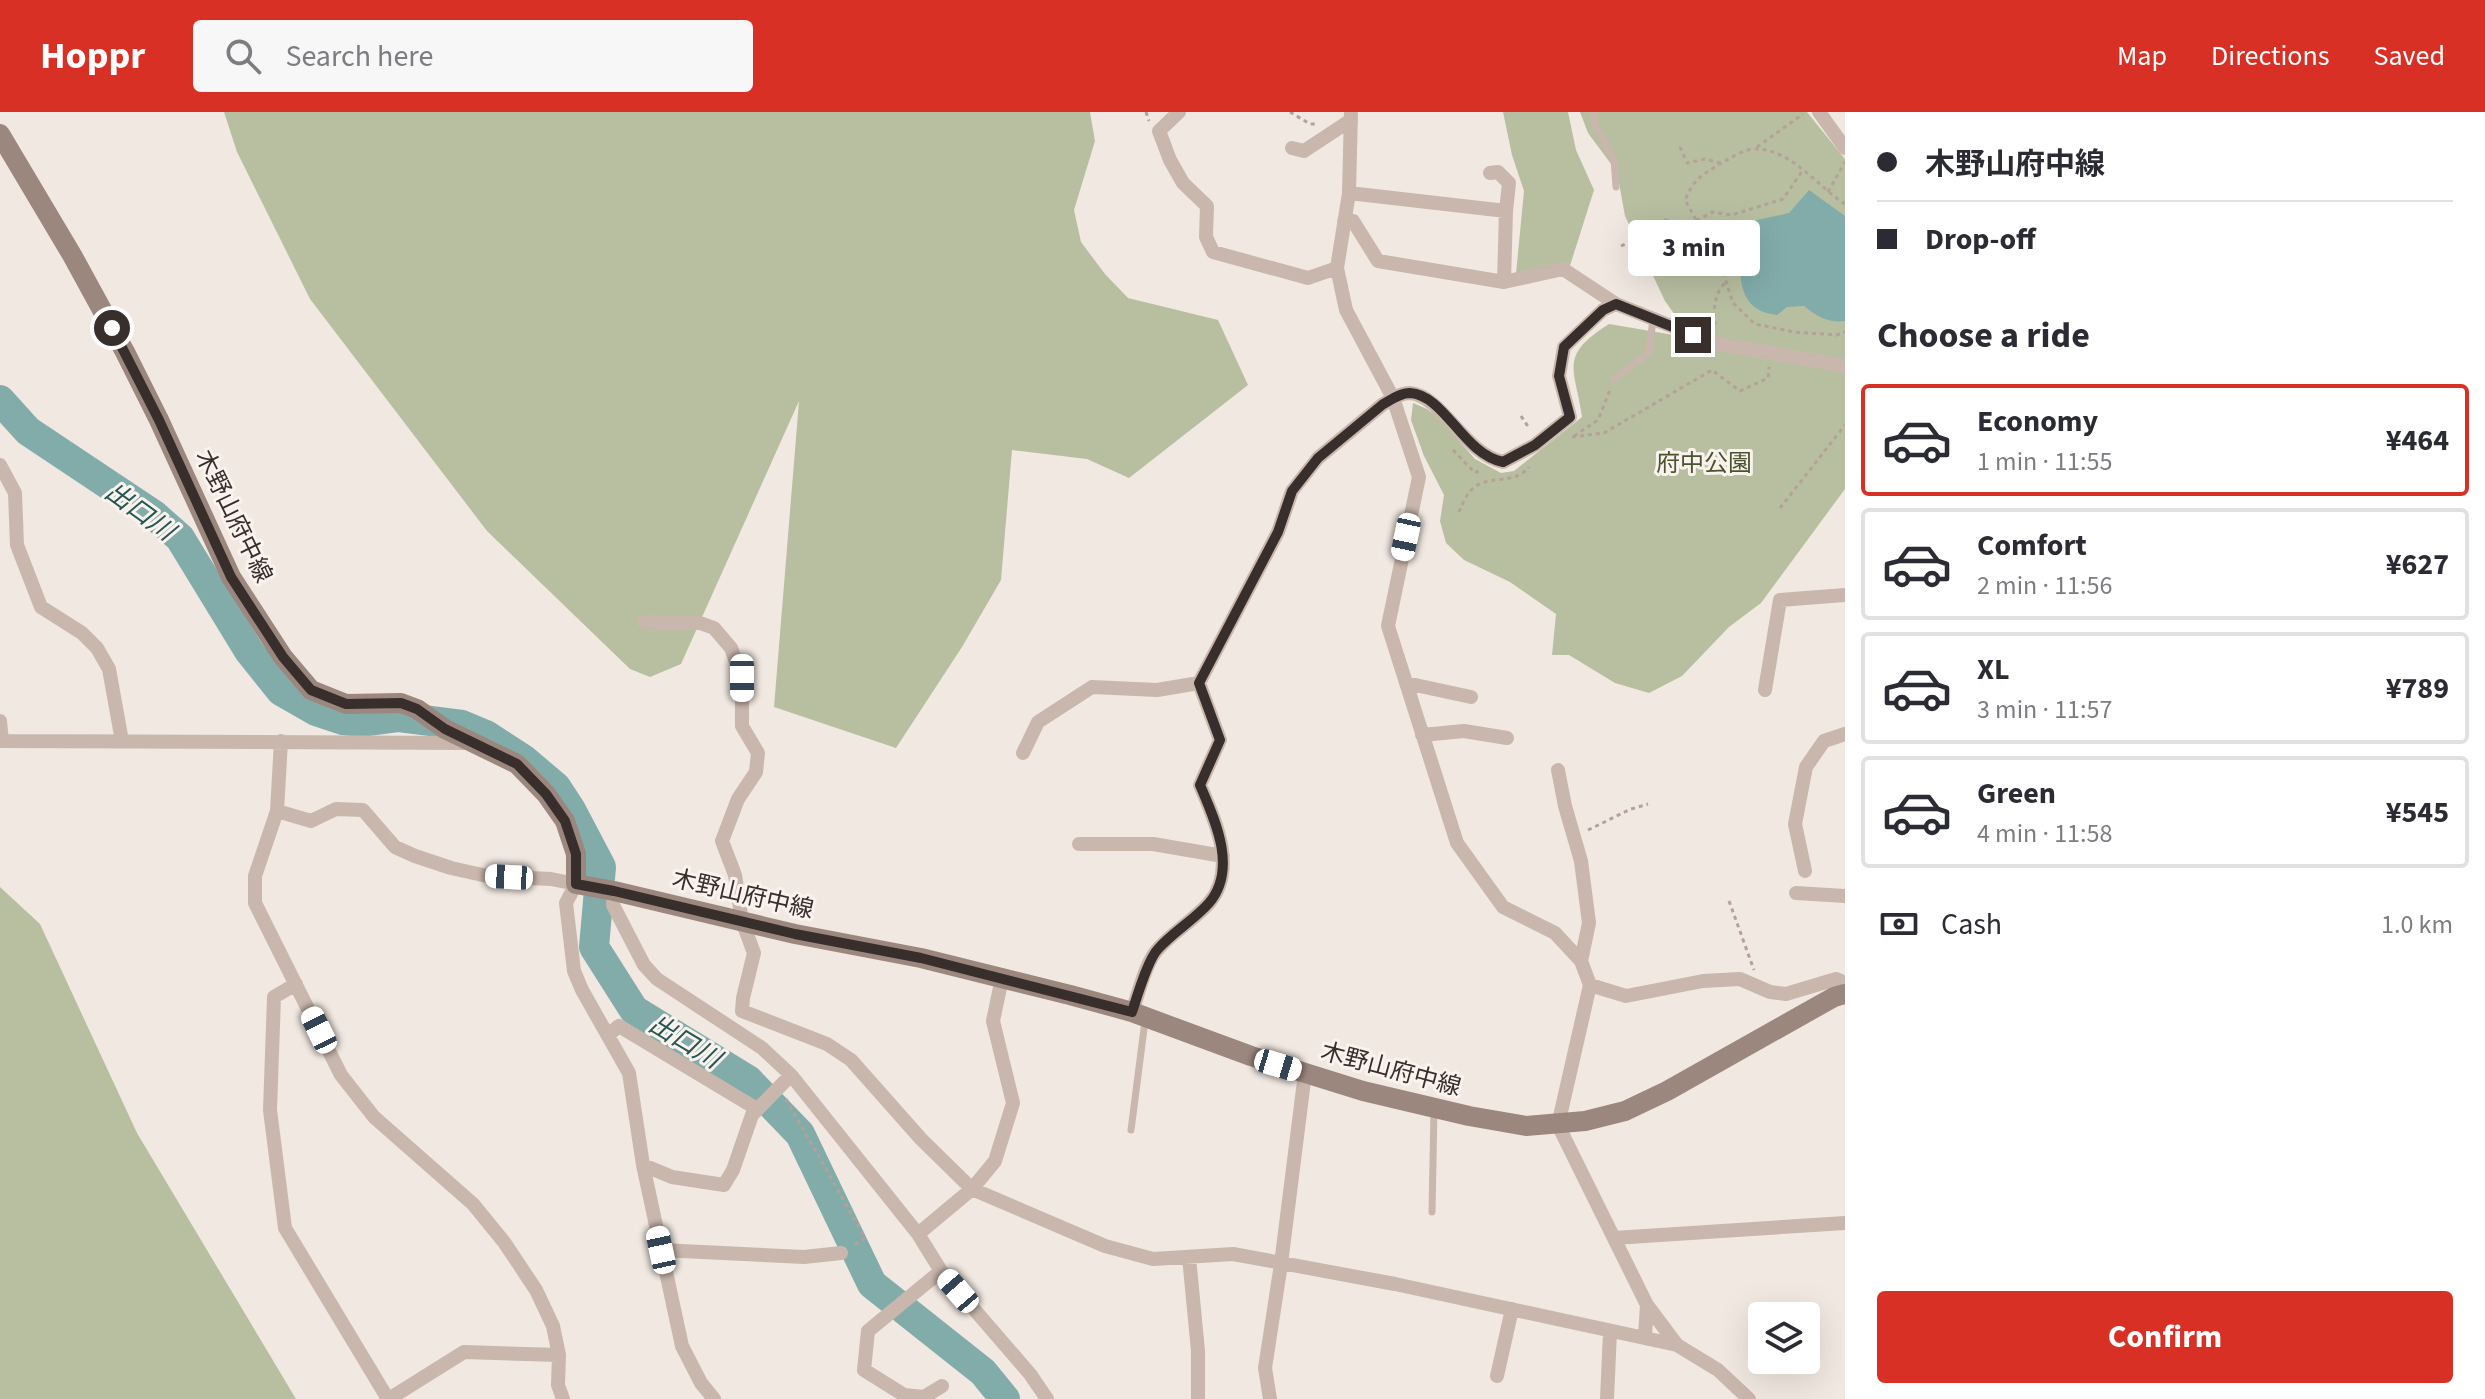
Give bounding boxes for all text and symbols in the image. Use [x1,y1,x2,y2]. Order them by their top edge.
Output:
search box [193,20,753,92]
text: Hoppr [40,29,145,83]
icon: search [221,34,265,78]
text: Search here [285,35,433,78]
text: Map [2117,36,2167,76]
text: Directions [2211,36,2330,76]
text: Saved [2374,36,2445,76]
text: 木野山府中線 [1925,143,2105,186]
text: Drop-off [1925,218,2036,261]
callout: 3 min [1627,219,1759,275]
text: 3 min [1662,229,1726,266]
route start [94,310,130,346]
text: Choose a ride [1877,310,2090,361]
route end [1675,317,1711,353]
text: Economy [1977,400,2098,443]
icon: car [1881,404,1953,476]
text: ¥464 [2386,419,2449,462]
text: 1 min · 11:55 [1977,443,2112,480]
street label: 木野山府中線 [186,444,281,589]
park label: 府中公園 [1656,446,1752,481]
water label: 出口川 [97,474,185,551]
car [1389,511,1423,563]
text: Comfort [1977,524,2087,567]
icon: car [1881,528,1953,600]
text: ¥627 [2386,543,2449,586]
text: 2 min · 11:56 [1977,567,2112,604]
text: XL [1977,648,2010,691]
icon: car [1881,652,1953,724]
car [730,654,754,702]
text: ¥789 [2386,667,2449,710]
text: 3 min · 11:57 [1977,691,2112,728]
text: Green [1977,772,2056,815]
icon: car [1881,776,1953,848]
text: ¥545 [2386,791,2449,834]
text: 4 min · 11:58 [1977,815,2112,852]
street label: 木野山府中線 [669,861,817,928]
car [484,864,534,890]
icon: cash [1877,902,1921,946]
text: Cash [1941,903,2002,946]
text: 1.0 km [2381,906,2453,943]
car [298,1003,340,1057]
water label: 出口川 [642,1005,730,1079]
street label: 木野山府中線 [1317,1034,1465,1105]
car [1252,1047,1304,1083]
car [644,1224,678,1276]
car [933,1265,983,1317]
button: Confirm [1877,1291,2453,1383]
map controls [1748,1302,1820,1374]
button: layers [1748,1302,1820,1374]

